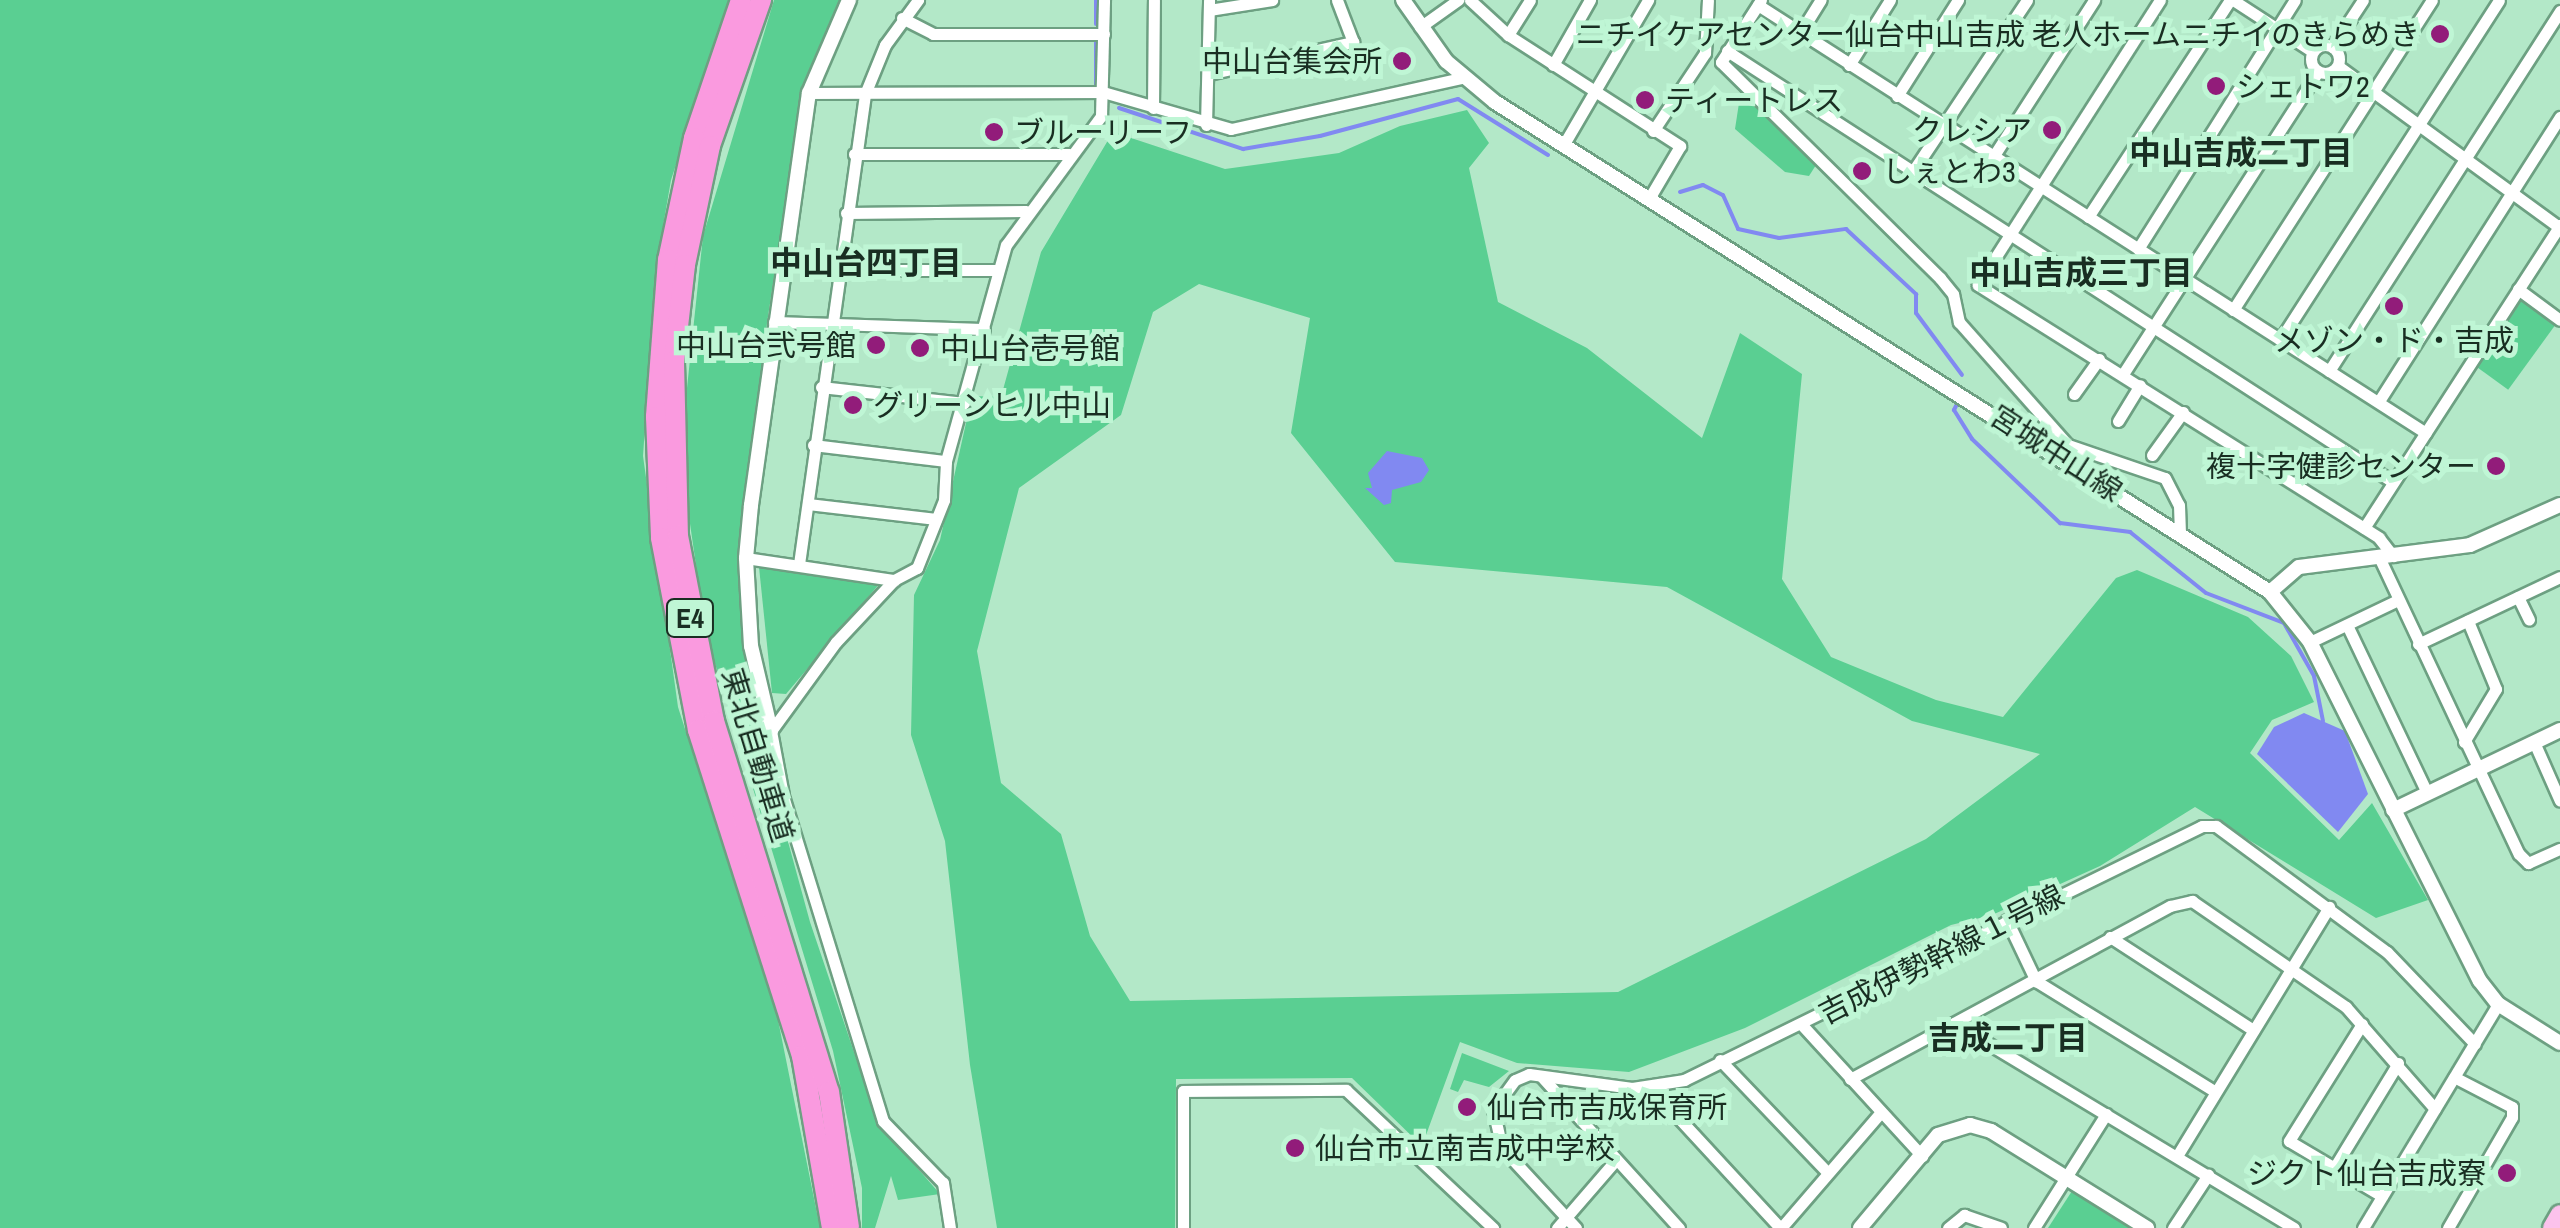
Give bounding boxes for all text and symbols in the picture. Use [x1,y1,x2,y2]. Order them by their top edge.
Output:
place label: ニチイケアセンター仙台中山吉成 老人ホームニチイのきらめき [1573,16,2420,52]
marker: ニチイケアセンター仙台中山吉成 老人ホームニチイのきらめき [2429,23,2451,45]
place label: 中山台集会所 [1202,43,1382,79]
marker: 中山台集会所 [1391,50,1413,72]
place label: シェトワ2 [2236,68,2370,104]
marker: シェトワ2 [2205,75,2227,97]
place label: ティートレス [1665,82,1845,118]
marker: ティートレス [1634,89,1656,111]
place label: クレシア [1912,112,2032,148]
place label: ブルーリーフ [1014,114,1194,150]
marker: クレシア [2041,119,2063,141]
marker: ブルーリーフ [983,121,1005,143]
district label: 中山吉成二丁目 [2129,134,2353,172]
place label: しぇとわ3 [1882,153,2016,189]
marker: しぇとわ3 [1851,160,1873,182]
district label: 中山台四丁目 [770,244,962,282]
district label: 中山吉成三丁目 [1969,254,2193,292]
marker: メゾン・ド・吉成 [2383,295,2405,317]
place label: メゾン・ド・吉成 [2274,322,2514,358]
place label: 中山台弐号館 [676,327,856,363]
place label: 中山台壱号館 [940,330,1120,366]
marker: 中山台弐号館 [865,334,887,356]
marker: 中山台壱号館 [909,337,931,359]
place label: グリーンヒル中山 [873,387,1113,423]
marker: グリーンヒル中山 [842,394,864,416]
street label: 宮城中山線 [1983,397,2129,509]
place label: 複十字健診センター [2206,448,2476,484]
marker: 複十字健診センター [2485,455,2507,477]
road number: E4 [665,595,715,641]
street label: 東北自動車道 [714,664,802,846]
street label: 吉成伊勢幹線１号線 [1813,877,2069,1031]
district label: 吉成二丁目 [1928,1019,2088,1057]
place label: 仙台市吉成保育所 [1487,1089,1727,1125]
marker: 仙台市吉成保育所 [1456,1096,1478,1118]
place label: 仙台市立南吉成中学校 [1315,1130,1615,1166]
marker: 仙台市立南吉成中学校 [1284,1137,1306,1159]
place label: ジクト仙台吉成寮 [2247,1155,2487,1191]
marker: ジクト仙台吉成寮 [2496,1162,2518,1184]

